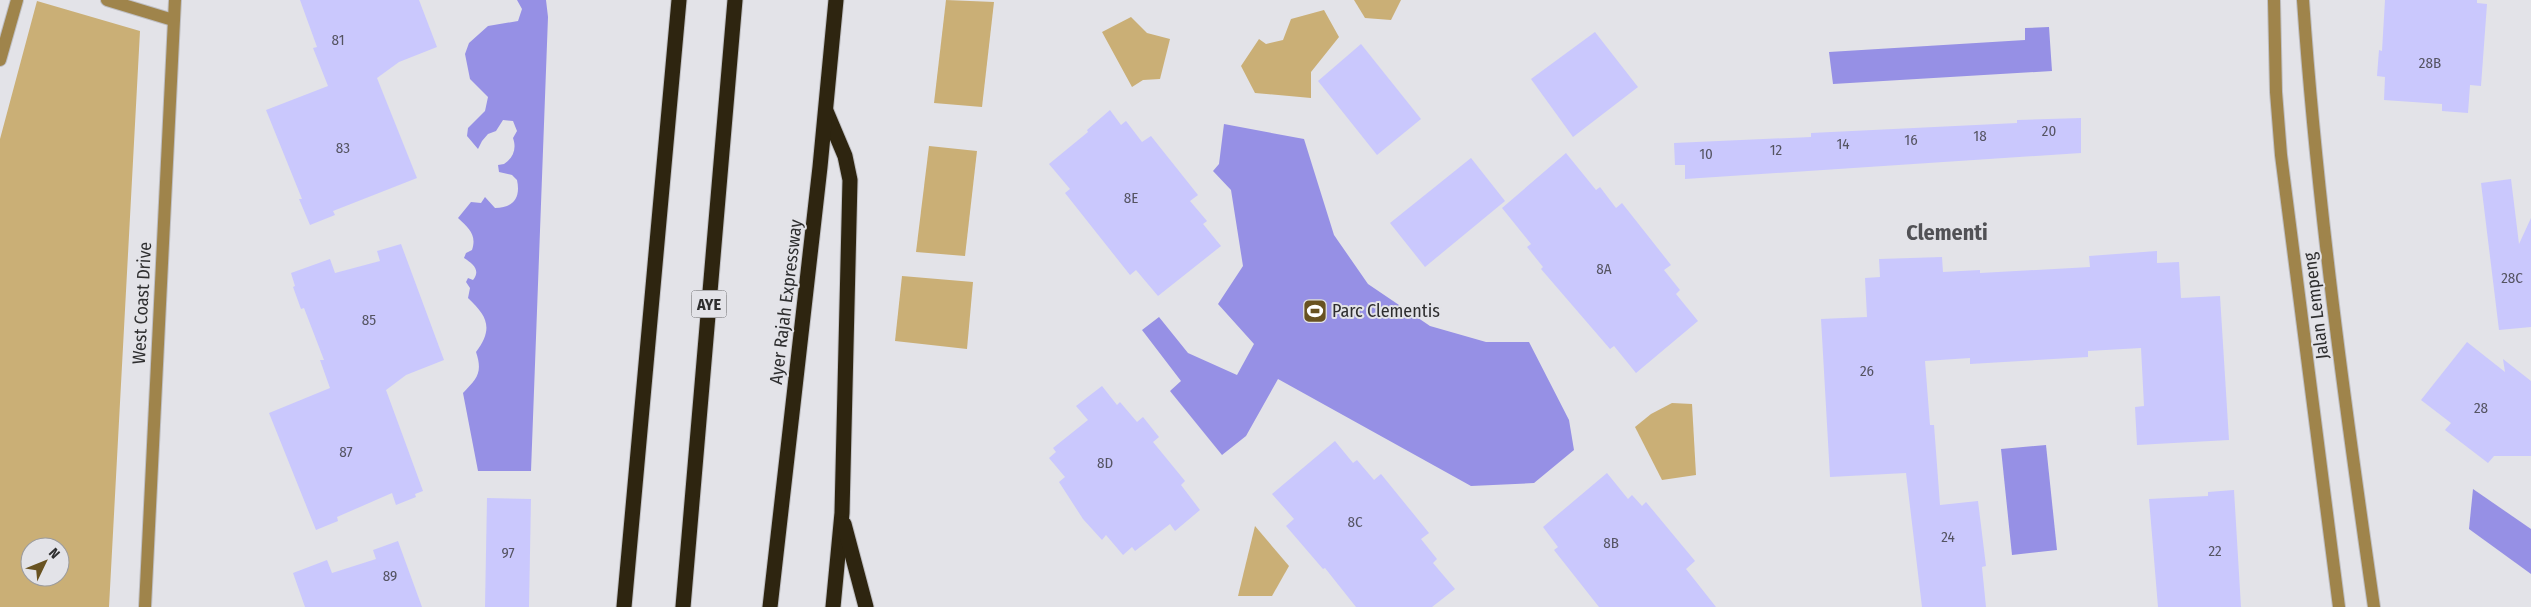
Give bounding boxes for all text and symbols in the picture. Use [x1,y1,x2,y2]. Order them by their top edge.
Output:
house number: 81 [332,31,344,49]
house number: 28B [2419,54,2441,72]
house number: 20 [2042,122,2056,140]
house number: 18 [1973,127,1987,145]
house number: 16 [1904,131,1918,149]
house number: 14 [1836,135,1850,153]
house number: 83 [336,139,350,157]
house number: 12 [1770,141,1783,159]
house number: 10 [1699,145,1713,163]
house number: 8E [1124,189,1138,207]
street label: Ayer Rajah Expressway [765,218,807,386]
district label: Clementi [1906,219,1988,246]
street label: West Coast Drive [128,241,156,365]
street label: Jalan Lempeng [2298,251,2333,361]
house number: 8A [1596,260,1612,278]
house number: 28C [2501,269,2523,287]
road number: AYE [692,290,726,318]
sports icon: Parc Clementis [1302,298,1328,324]
place label: Parc Clementis [1332,300,1440,322]
house number: 85 [362,311,376,329]
house number: 26 [1860,362,1874,380]
house number: 28 [2474,399,2488,417]
house number: 87 [339,443,353,461]
house number: 8D [1097,454,1113,472]
house number: 8C [1347,513,1363,531]
house number: 24 [1941,528,1955,546]
house number: 8B [1603,534,1619,552]
north arrow [20,537,70,587]
house number: 22 [2208,542,2222,560]
house number: 97 [501,544,515,562]
text: N [45,545,63,562]
house number: 89 [383,567,397,585]

